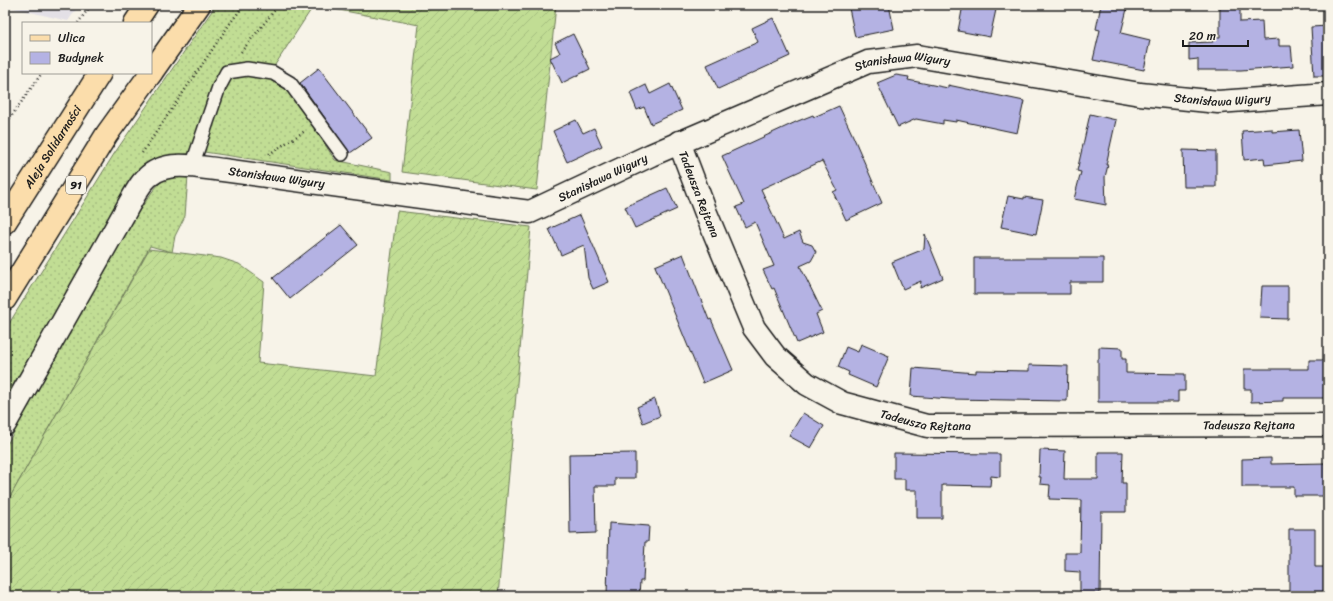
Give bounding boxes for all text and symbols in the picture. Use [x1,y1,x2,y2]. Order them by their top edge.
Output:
legend [22,22,152,74]
scale bar [1183,22,1248,48]
text: 20 m [1189,25,1216,47]
text: Ulica [58,27,86,49]
street label: Stanisława Wigury [851,45,953,78]
text: Budynek [58,47,104,69]
street label: Stanisława Wigury [1173,87,1273,113]
street label: Aleja Solidarności [17,100,88,194]
street label: Stanisława Wigury [554,147,652,208]
street label: Tadeusza Rejtana [672,147,726,241]
street label: Stanisława Wigury [227,160,327,195]
road number: 91 [66,176,86,194]
street label: Tadeusza Rejtana [878,403,971,437]
street label: Tadeusza Rejtana [1203,414,1295,436]

